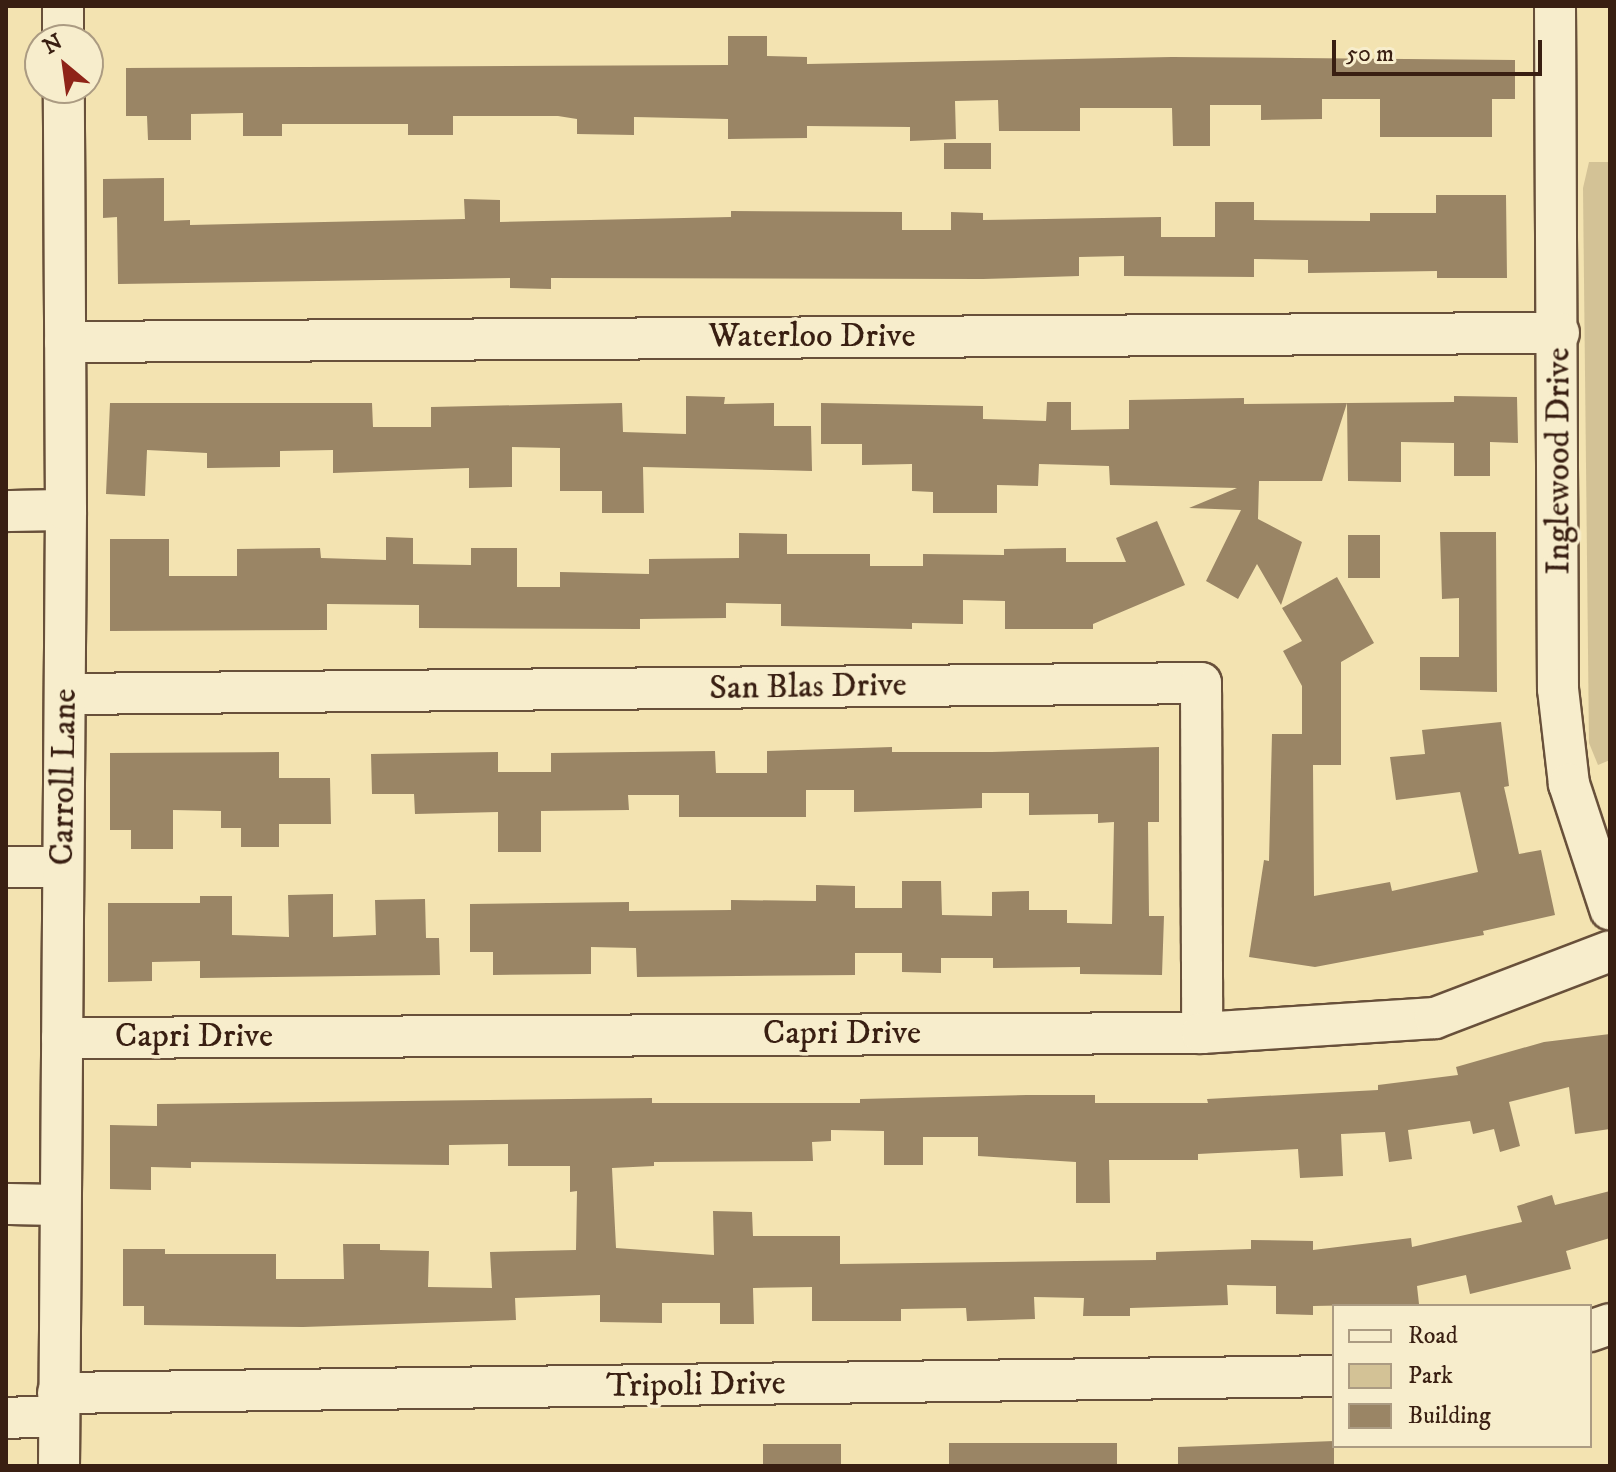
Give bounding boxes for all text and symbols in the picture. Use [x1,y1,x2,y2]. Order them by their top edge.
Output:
north arrow [24,24,104,104]
scale bar [1336,24,1546,74]
text: N [39,28,68,61]
text: 50 m [1346,39,1394,69]
street label: Waterloo Drive [708,317,916,357]
street label: Inglewood Drive [1539,347,1579,575]
street label: San Blas Drive [709,665,907,709]
street label: Carroll Lane [42,688,86,866]
street label: Capri Drive [763,1014,921,1054]
street label: Capri Drive [115,1017,273,1057]
legend [1332,1304,1592,1448]
text: Road [1408,1321,1458,1351]
text: Park [1408,1361,1453,1391]
street label: Tripoli Drive [606,1363,786,1407]
text: Building [1408,1401,1491,1431]

